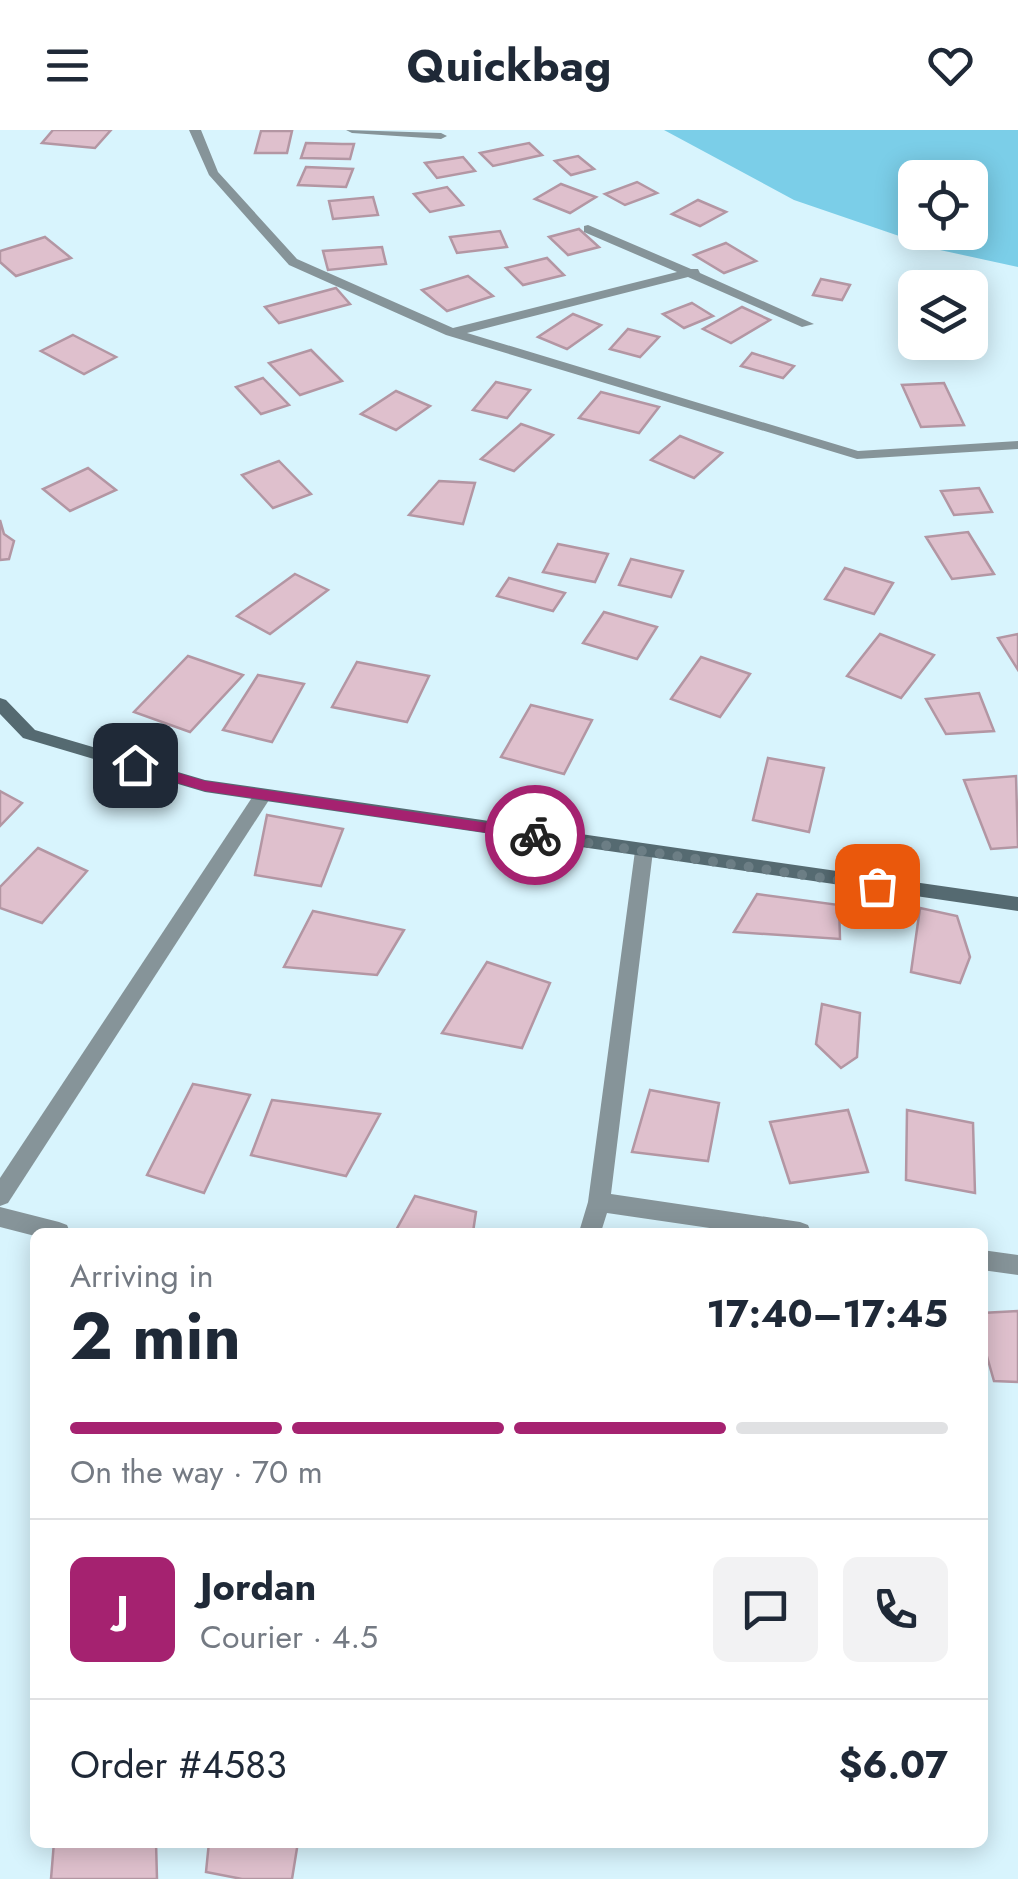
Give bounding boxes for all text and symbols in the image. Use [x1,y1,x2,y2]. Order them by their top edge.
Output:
text: Quickbag [407,33,611,98]
icon: menu [40,38,95,93]
icon: heart [923,38,978,93]
map controls [898,160,988,360]
button: locate [898,160,988,250]
button: layers [898,270,988,360]
pin [93,723,178,808]
icon: home [108,738,163,793]
courier [485,785,585,885]
icon: bike [508,808,563,863]
pin [835,844,920,929]
icon: bag [850,859,905,914]
text: Arriving in [70,1253,214,1299]
text: 17:40–17:45 [707,1286,948,1341]
text: 2 min [70,1289,241,1383]
text: On the way · 70 m [70,1449,323,1495]
button: chat [713,1557,818,1662]
button: phone [843,1557,948,1662]
text: Jordan [200,1559,316,1614]
text: J [116,1582,129,1637]
text: Courier · 4.5 [200,1614,378,1660]
text: Order #4583 [70,1737,287,1792]
text: $6.07 [839,1737,948,1792]

